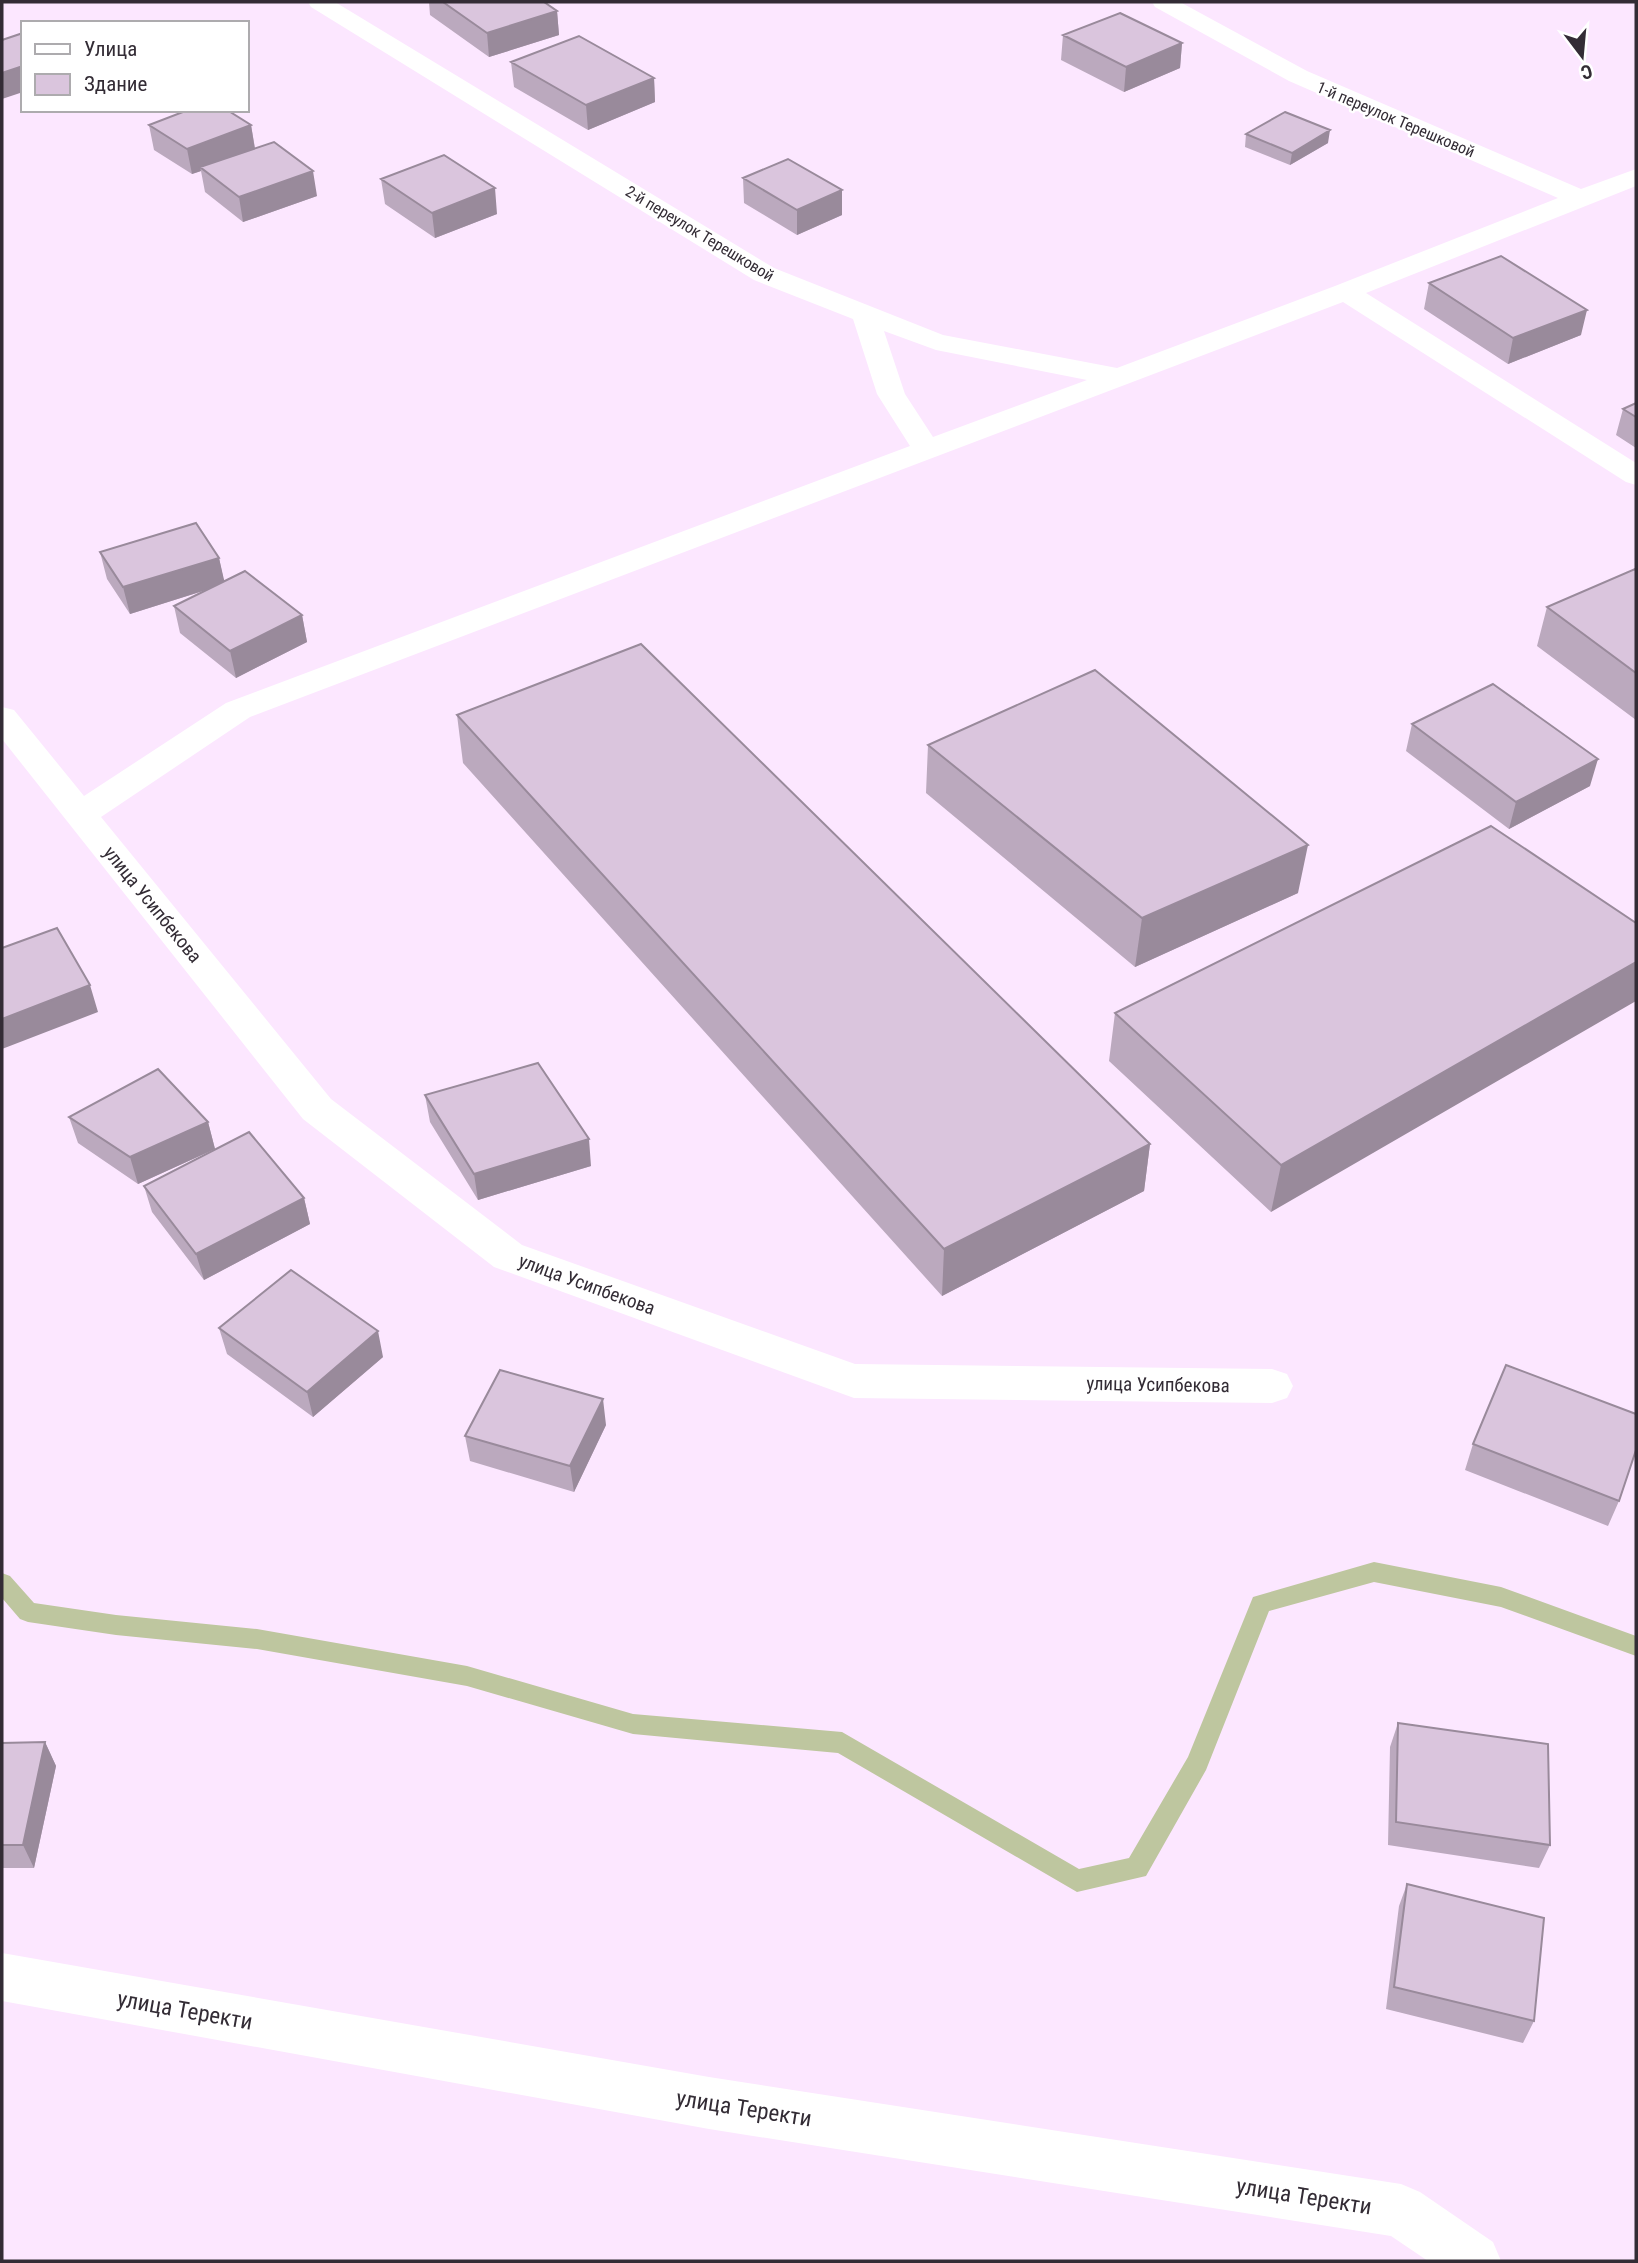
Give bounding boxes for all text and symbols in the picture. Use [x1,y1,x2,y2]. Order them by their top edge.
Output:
legend [21,21,248,112]
north arrow [1547,21,1617,91]
text: Улица [84,37,137,61]
text: С [1578,59,1595,84]
text: Здание [84,72,148,96]
street label: 1-й переулок Терешковой [1314,78,1478,161]
street label: 2-й переулок Терешковой [622,182,777,285]
street label: улица Усипбекова [99,841,207,967]
street label: улица Усипбекова [515,1249,658,1320]
street label: улица Усипбекова [1086,1372,1230,1397]
street label: улица Теректи [115,1985,255,2036]
street label: улица Теректи [674,2084,814,2133]
street label: улица Теректи [1234,2172,1374,2221]

